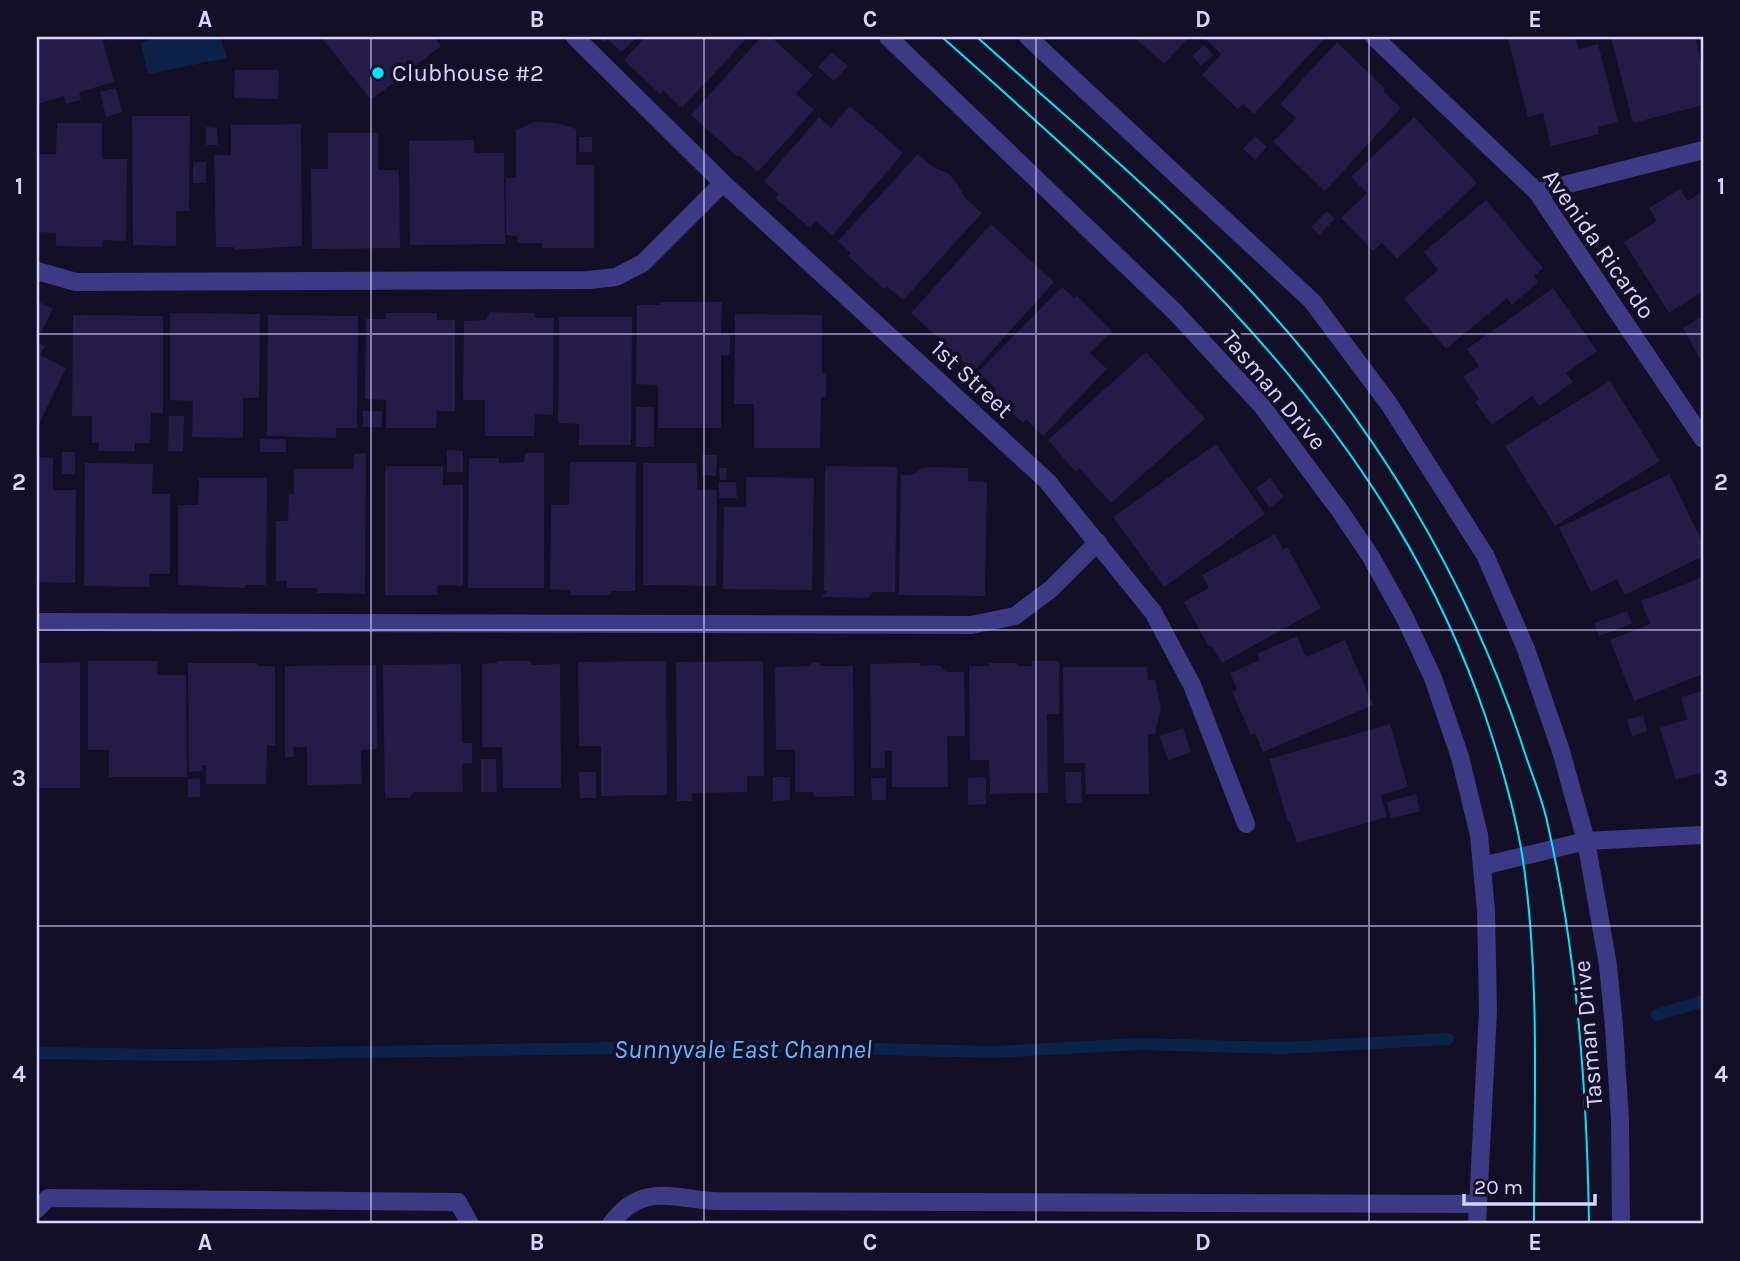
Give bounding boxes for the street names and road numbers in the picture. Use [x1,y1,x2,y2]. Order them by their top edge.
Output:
street label: Avenida Ricardo [1537,164,1661,324]
street label: Tasman Drive [1216,324,1332,456]
street label: 1st Street [925,334,1019,424]
street label: Tasman Drive [1568,959,1608,1109]

